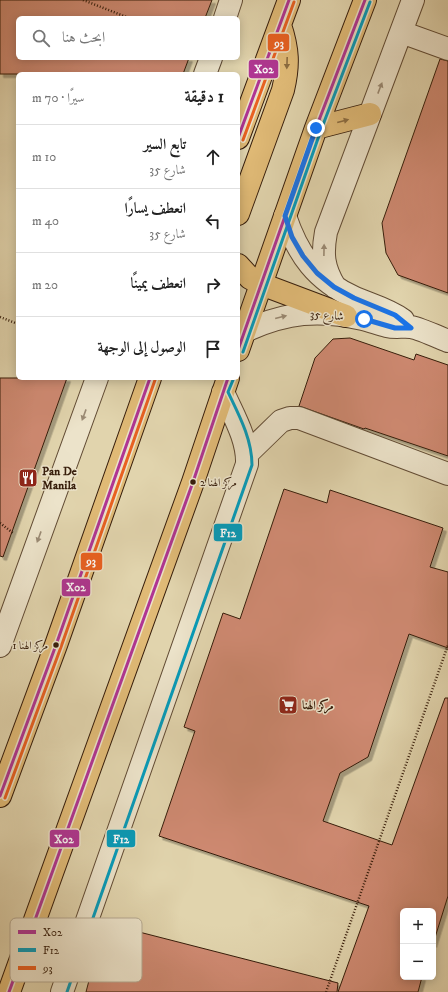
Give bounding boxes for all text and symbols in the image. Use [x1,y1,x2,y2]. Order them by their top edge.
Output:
search box [16,16,240,60]
icon: search [30,27,52,49]
text: ابحث هنا [62,28,105,47]
line badge: 93 [267,33,290,52]
text: 93 [273,37,284,51]
one-way arrow [284,57,290,70]
line badge: X02 [248,59,279,79]
text: X02 [254,63,274,77]
one-way arrow [377,82,383,94]
text: 1 دقيقة [184,86,224,108]
text: سيرًا · 70 m [32,90,84,106]
one-way arrow [337,118,349,124]
route end [307,119,325,137]
text: تابع السير [144,135,186,154]
icon: ahead [202,146,224,168]
text: 10 m [32,149,56,165]
text: شارع 35 [149,162,186,178]
text: انعطف يسارًا [125,199,186,218]
icon: left [202,210,224,232]
text: 40 m [32,213,59,229]
text: شارع 35 [149,226,186,242]
one-way arrow [321,243,327,256]
text: انعطف يمينًا [131,274,186,293]
icon: right [202,274,224,296]
text: 20 m [32,277,58,293]
street label: شارع 35 [309,307,345,327]
route start [355,310,373,328]
one-way arrow [275,314,288,320]
text: الوصول إلى الوجهة [97,338,186,357]
icon: arrive [202,338,224,360]
one-way arrow [80,409,86,421]
place label: Pan De Manila [42,464,77,493]
restaurant icon: Pan De Manila [17,467,39,489]
place label: مركز الهنا 2 [200,476,237,490]
marker: مركز الهنا 2 [188,477,198,487]
line badge: F12 [213,523,243,542]
text: F12 [220,527,237,541]
one-way arrow [35,531,41,543]
line badge: 93 [80,552,103,571]
text: 93 [85,555,96,569]
line badge: X02 [61,578,91,597]
text: X02 [66,581,86,595]
place label: مركز الهنا 1 [13,639,48,653]
marker: مركز الهنا 1 [51,640,61,650]
supermarket icon: مركز الهنا [277,694,299,716]
place label: مركز الهنا [302,698,334,714]
line badge: X02 [49,829,80,848]
line badge: F12 [106,829,136,848]
text: X02 [54,833,74,847]
text: F12 [113,833,130,847]
map controls [400,908,436,980]
button: + [400,908,436,944]
legend [10,918,142,982]
text: X02 [43,926,63,940]
text: F12 [43,944,60,958]
button: − [400,944,436,980]
text: 93 [42,962,53,976]

